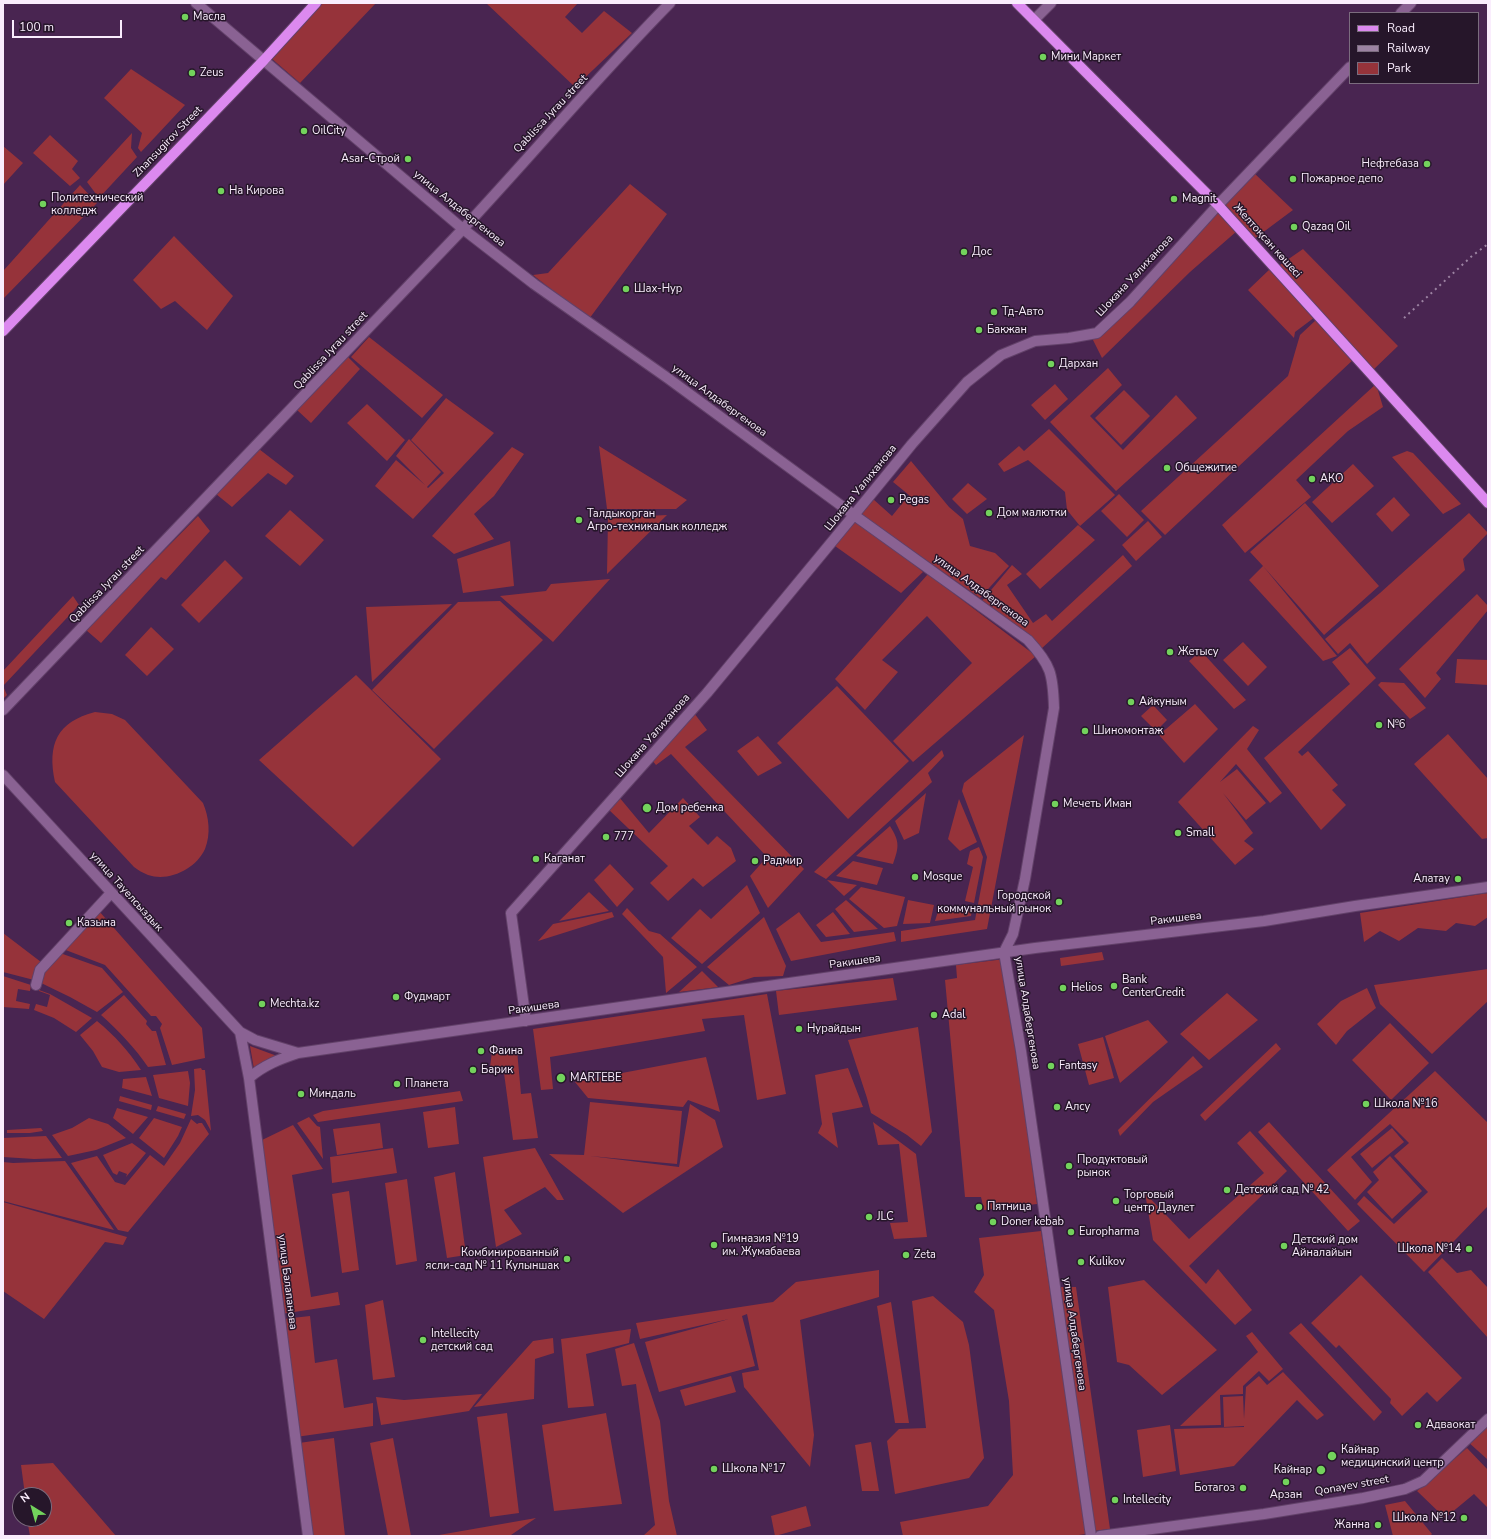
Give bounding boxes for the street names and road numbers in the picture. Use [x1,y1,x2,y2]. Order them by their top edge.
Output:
street label: Qablissa Jyrau street [511,72,591,156]
street label: Zhansugirov Street [131,104,205,180]
street label: улица Алдабергенова [410,168,508,250]
street label: Желтоқсан көшесі [1230,201,1304,281]
street label: Шокана Уалиханова [1094,232,1176,320]
street label: Qablissa Jyrau street [291,309,371,393]
street label: улица Алдабергенова [669,362,769,440]
street label: Шокана Уалиханова [822,442,900,534]
street label: Qablissa Jyrau street [67,544,147,626]
street label: улица Алдабергенова [931,552,1031,630]
street label: Шокана Уалиханова [613,691,693,781]
street label: улица Тауелсыздык [87,850,165,934]
street label: Ракишева [1150,909,1202,929]
street label: Ракишева [828,952,882,972]
street label: улица Алдабергенова [1012,955,1042,1071]
street label: Ракишева [507,998,561,1018]
street label: улица Балапанова [275,1234,299,1330]
street label: улица Алдабергенова [1060,1276,1088,1392]
street label: Qonayev street [1314,1473,1390,1499]

